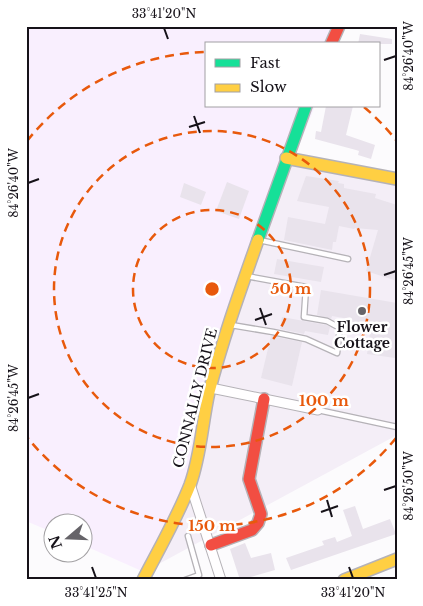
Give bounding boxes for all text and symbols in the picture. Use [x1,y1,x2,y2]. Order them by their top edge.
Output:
text: 33°41'20"N [132,6,196,21]
text: 84°26'40"W [401,20,416,91]
legend [205,42,380,108]
text: Fast [250,53,281,72]
text: Slow [250,77,287,96]
text: 84°26'40"W [6,147,21,218]
text: 84°26'45"W [401,236,416,305]
text: 50 m [271,279,312,298]
centre of rings [203,280,221,298]
marker: Flower Cottage [356,305,368,317]
place label: Flower Cottage [334,318,390,352]
street label: CONNALLY DRIVE [169,326,221,470]
text: 84°26'45"W [6,363,21,432]
text: 100 m [299,391,349,410]
text: 84°26'50"W [401,450,416,521]
north arrow [42,514,92,564]
text: 150 m [188,516,236,535]
text: N [45,533,66,551]
text: 33°41'25"N [65,585,128,600]
text: 33°41'20"N [321,585,385,600]

